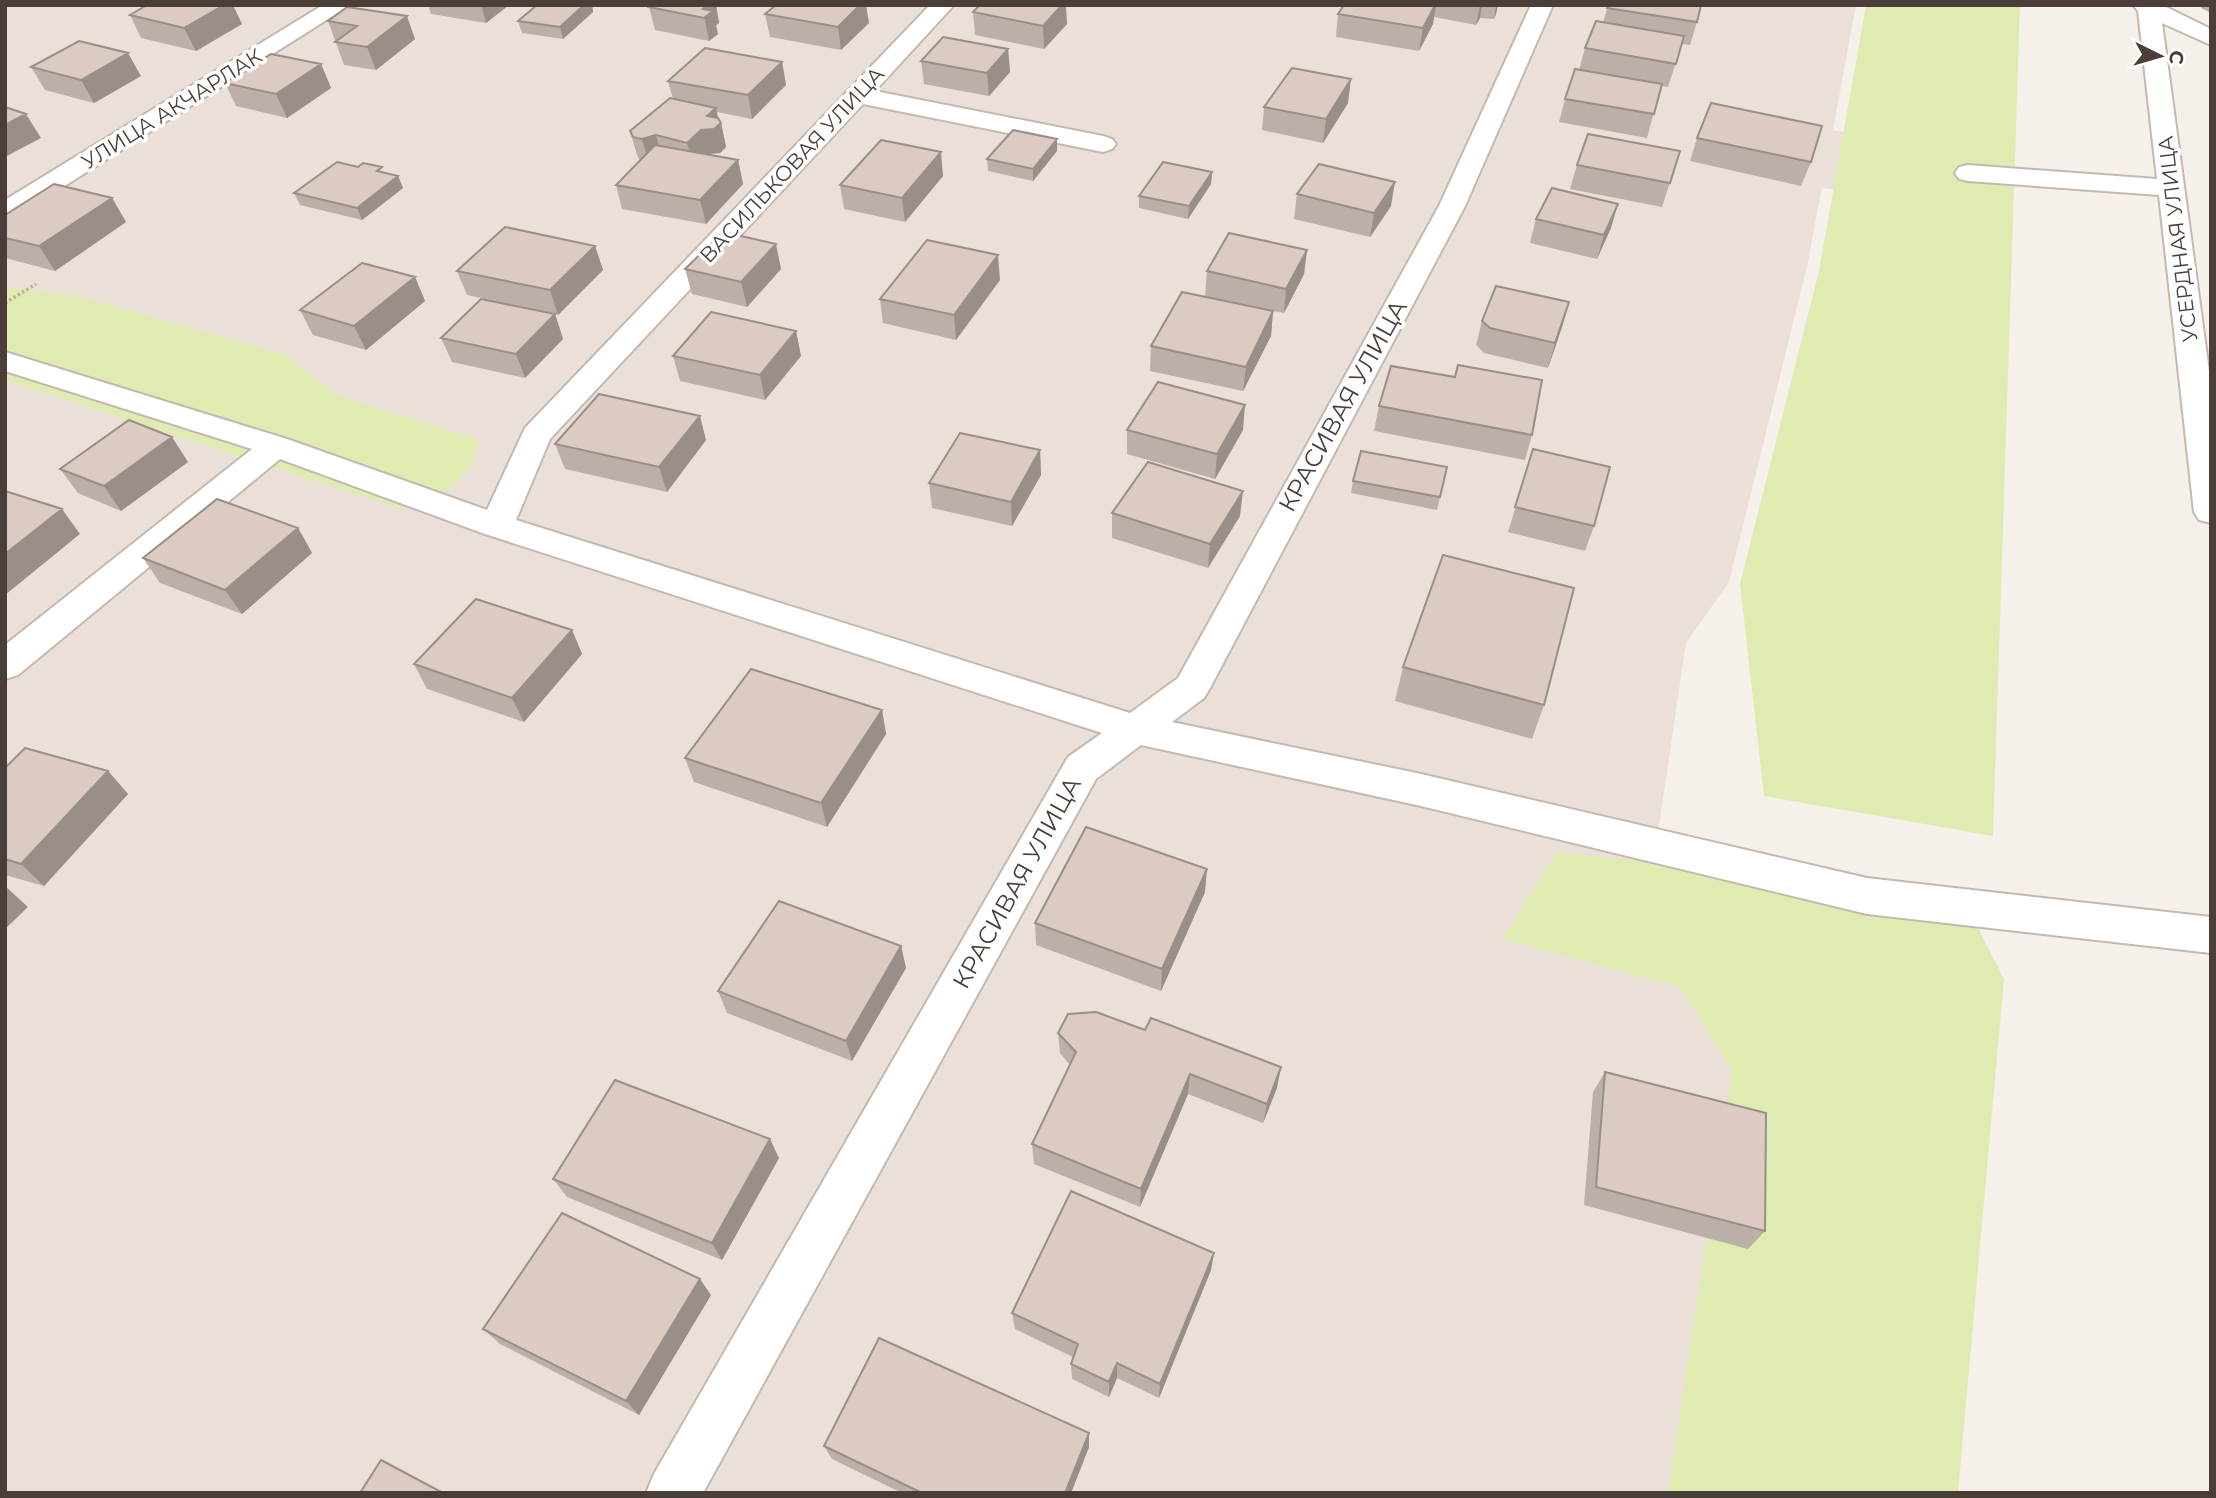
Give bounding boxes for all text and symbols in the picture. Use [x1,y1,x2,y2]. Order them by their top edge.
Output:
north arrow [2125,21,2195,91]
street label: УЛИЦА АКЧАРЛАК [77,43,267,174]
text: С [2164,50,2188,66]
street label: ВАСИЛЬКОВАЯ УЛИЦА [694,61,889,268]
street label: УСЕРДНАЯ УЛИЦА [2152,134,2203,343]
street label: КРАСИВАЯ УЛИЦА [1272,295,1413,517]
street label: КРАСИВАЯ УЛИЦА [946,772,1087,994]

